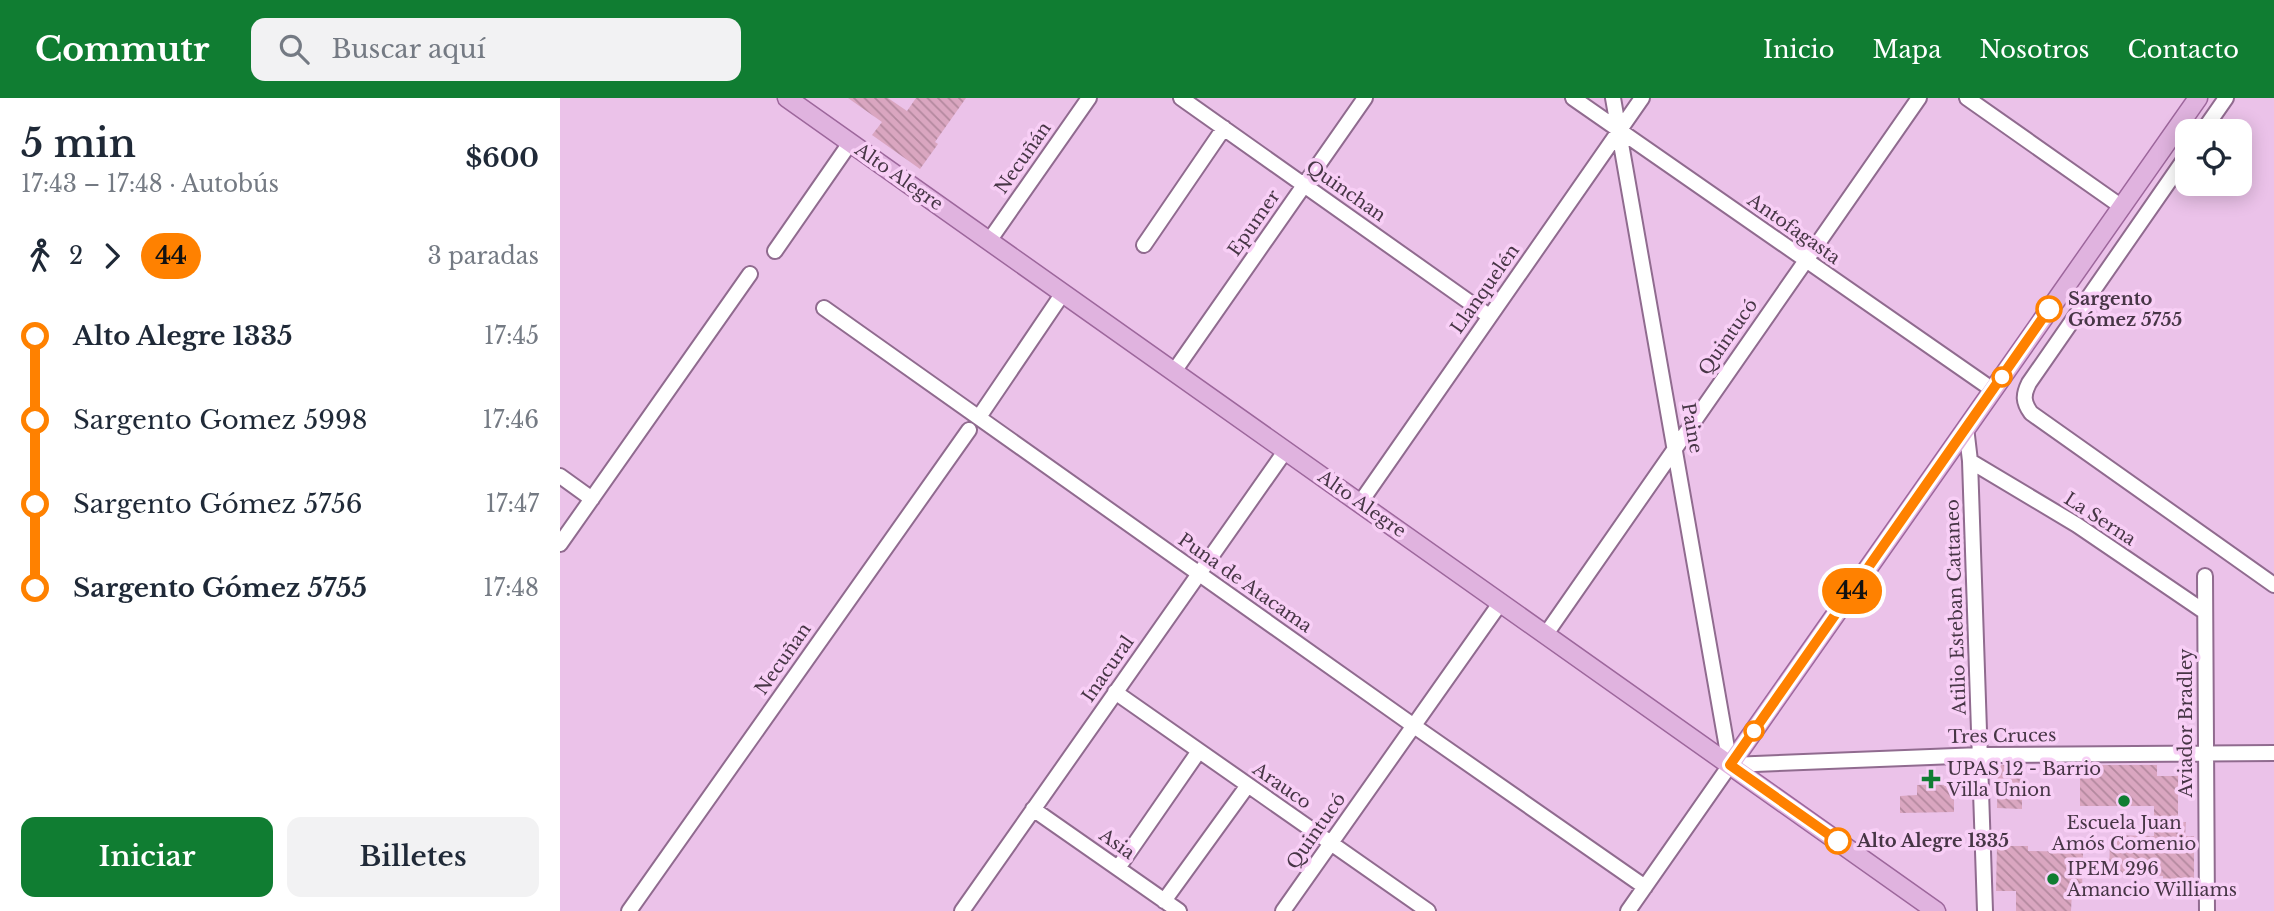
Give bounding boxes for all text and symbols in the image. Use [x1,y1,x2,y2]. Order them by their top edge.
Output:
search box [251,18,741,81]
text: Commutr [35,29,209,70]
icon: search [275,30,313,68]
text: Buscar aquí [331,33,486,65]
text: Inicio [1763,35,1834,64]
text: Mapa [1872,35,1941,64]
text: Nosotros [1979,35,2090,64]
text: Contacto [2128,35,2239,64]
street label: Necuñán [990,118,1056,198]
map controls [2175,119,2252,196]
button: locate [2175,119,2252,196]
text: 5 min [21,120,136,167]
street label: Alto Alegre [850,138,947,215]
text: $600 [465,142,539,174]
street label: Quinchan [1302,156,1390,226]
text: 17:43 – 17:48 · Autobús [21,170,279,198]
street label: Epumer [1223,185,1285,260]
street label: Antofagasta [1743,188,1845,269]
icon: walk [21,237,59,275]
icon: forward [93,237,131,275]
street label: Llanquelén [1446,240,1524,338]
text: 44 [155,241,187,270]
text: 2 [69,242,83,270]
text: 3 paradas [427,242,539,270]
place label: Sargento Gómez 5755 [2068,288,2182,331]
street label: Quintucó [1694,295,1762,379]
marker: Sargento Gómez 5755 [2036,296,2062,322]
text: Alto Alegre 1335 [73,320,292,352]
text: 17:45 [484,322,539,350]
unlabelled marker [1992,367,2012,387]
street label: Paine [1677,401,1707,455]
text: Sargento Gomez 5998 [73,404,367,436]
text: 17:46 [482,406,539,434]
street label: Alto Alegre [1313,465,1410,542]
text: Sargento Gómez 5756 [73,488,362,520]
street label: La Serna [2060,488,2140,550]
text: 17:47 [486,490,539,518]
street label: Atilio Esteban Cattaneo [1941,499,1971,716]
street label: Puna de Atacama [1174,529,1316,637]
line badge: 44 [1820,568,1884,614]
text: Sargento Gómez 5755 [73,572,367,604]
text: 17:48 [483,574,539,602]
text: 44 [1836,576,1868,605]
street label: Necuñan [750,619,816,699]
street label: Inacural [1077,631,1139,706]
street label: Aviador Bradley [2175,648,2197,799]
unlabelled marker [1744,721,1764,741]
street label: Tres Cruces [1948,724,2056,748]
street label: Arauco [1248,758,1315,814]
place label: UPAS 12 - Barrio Villa Union [1946,758,2101,801]
marker: UPAS 12 - Barrio Villa Union [1921,769,1941,789]
street label: Quintucó [1282,789,1350,873]
marker: Escuela Juan Amós Comenio [2116,793,2132,809]
place label: Escuela Juan Amós Comenio [2051,812,2196,855]
button: Iniciar [21,817,273,897]
button: Billetes [287,817,539,897]
street label: Asia [1094,823,1139,864]
marker: Alto Alegre 1335 [1825,828,1851,854]
place label: Alto Alegre 1335 [1856,830,2009,852]
place label: IPEM 296 Amancio Williams [2066,858,2237,901]
marker: IPEM 296 Amancio Williams [2045,871,2061,887]

